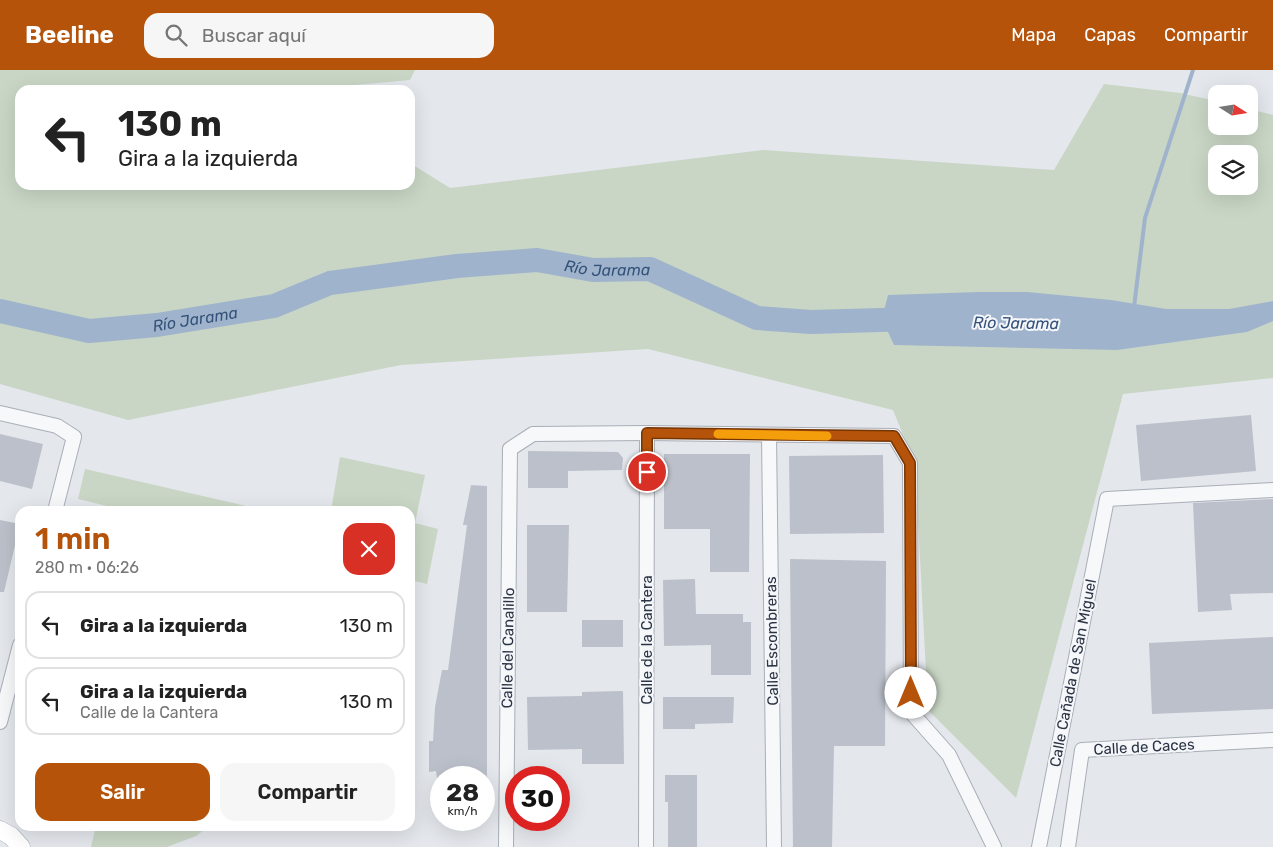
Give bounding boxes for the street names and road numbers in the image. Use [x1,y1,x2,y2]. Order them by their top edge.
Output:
street label: Calle de la Cantera [638,575,656,705]
street label: Calle Escombreras [762,576,782,706]
street label: Calle Cañada de San Miguel [1046,577,1100,769]
street label: Calle del Canalillo [498,587,518,709]
street label: Calle de Caces [1093,735,1195,759]

